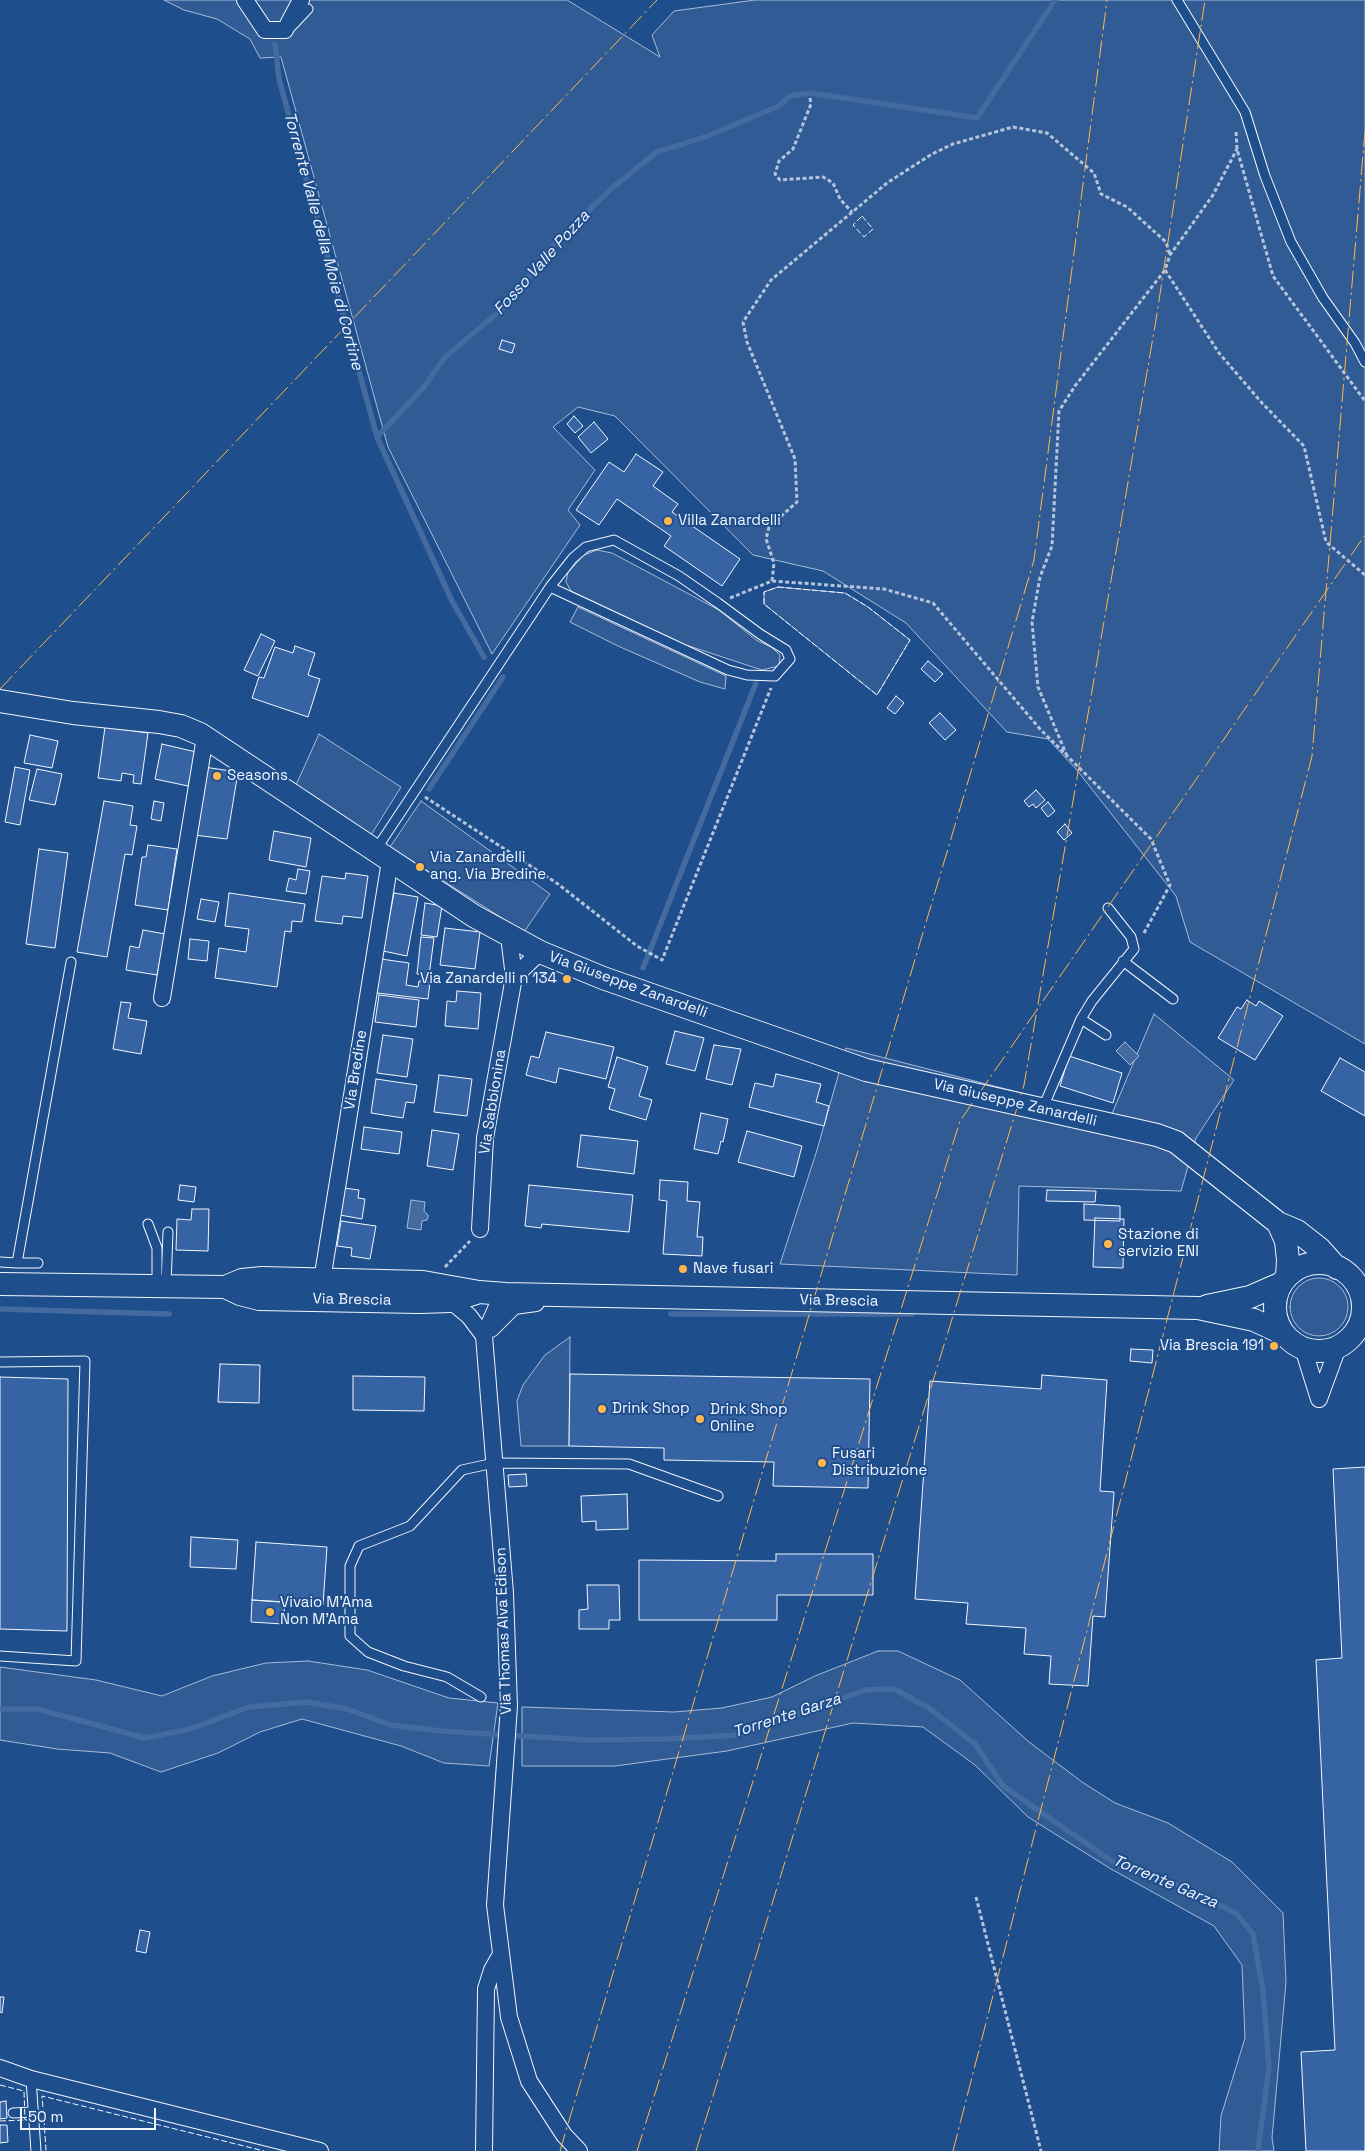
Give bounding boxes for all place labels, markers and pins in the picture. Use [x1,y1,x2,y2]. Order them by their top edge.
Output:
place label: Villa Zanardelli [678,512,781,530]
marker: Villa Zanardelli [662,515,674,527]
place label: Seasons [227,767,288,785]
marker: Seasons [211,770,223,782]
place label: Via Zanardelli ang. Via Bredine [430,849,546,884]
marker: Via Zanardelli ang. Via Bredine [414,861,426,873]
place label: Via Zanardelli n 134 [420,970,557,988]
marker: Via Zanardelli n 134 [561,973,573,985]
place label: Stazione di servizio ENI [1118,1226,1199,1261]
marker: Stazione di servizio ENI [1102,1238,1114,1250]
place label: Nave fusari [693,1260,773,1278]
marker: Nave fusari [677,1263,689,1275]
place label: Via Brescia 191 [1160,1337,1264,1355]
marker: Via Brescia 191 [1268,1340,1280,1352]
place label: Drink Shop [612,1400,690,1418]
place label: Drink Shop Online [710,1401,788,1436]
marker: Drink Shop [596,1403,608,1415]
marker: Drink Shop Online [694,1413,706,1425]
place label: Fusari Distribuzione [832,1445,927,1480]
marker: Fusari Distribuzione [816,1457,828,1469]
place label: Vivaio M'Ama Non M'Ama [280,1594,373,1629]
marker: Vivaio M'Ama Non M'Ama [264,1606,276,1618]

